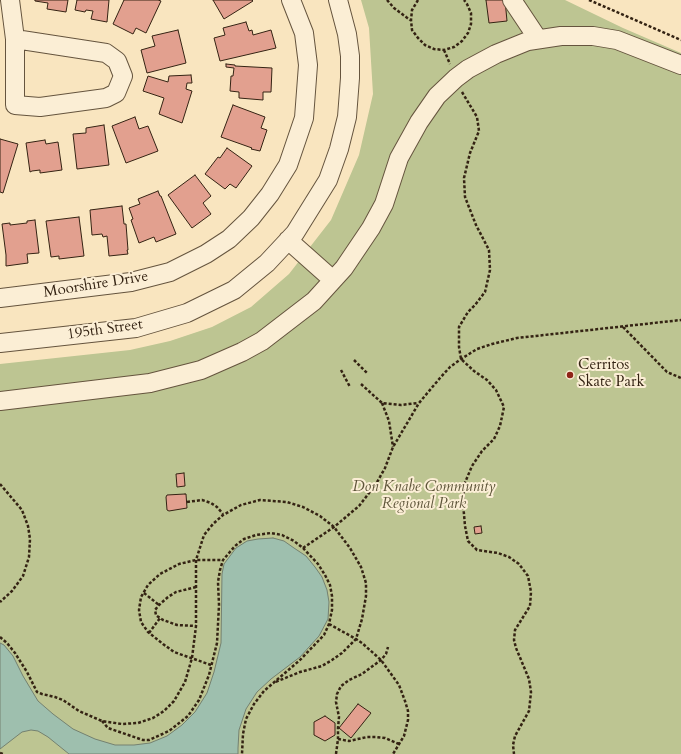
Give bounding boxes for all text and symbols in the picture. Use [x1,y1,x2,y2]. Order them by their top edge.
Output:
street label: Moorshire Drive [42,268,150,302]
street label: 195th Street [66,316,144,344]
place label: Cerritos Skate Park [578,357,644,392]
marker: Cerritos Skate Park [565,370,575,380]
park label: Don Knabe Community Regional Park [352,479,496,514]

